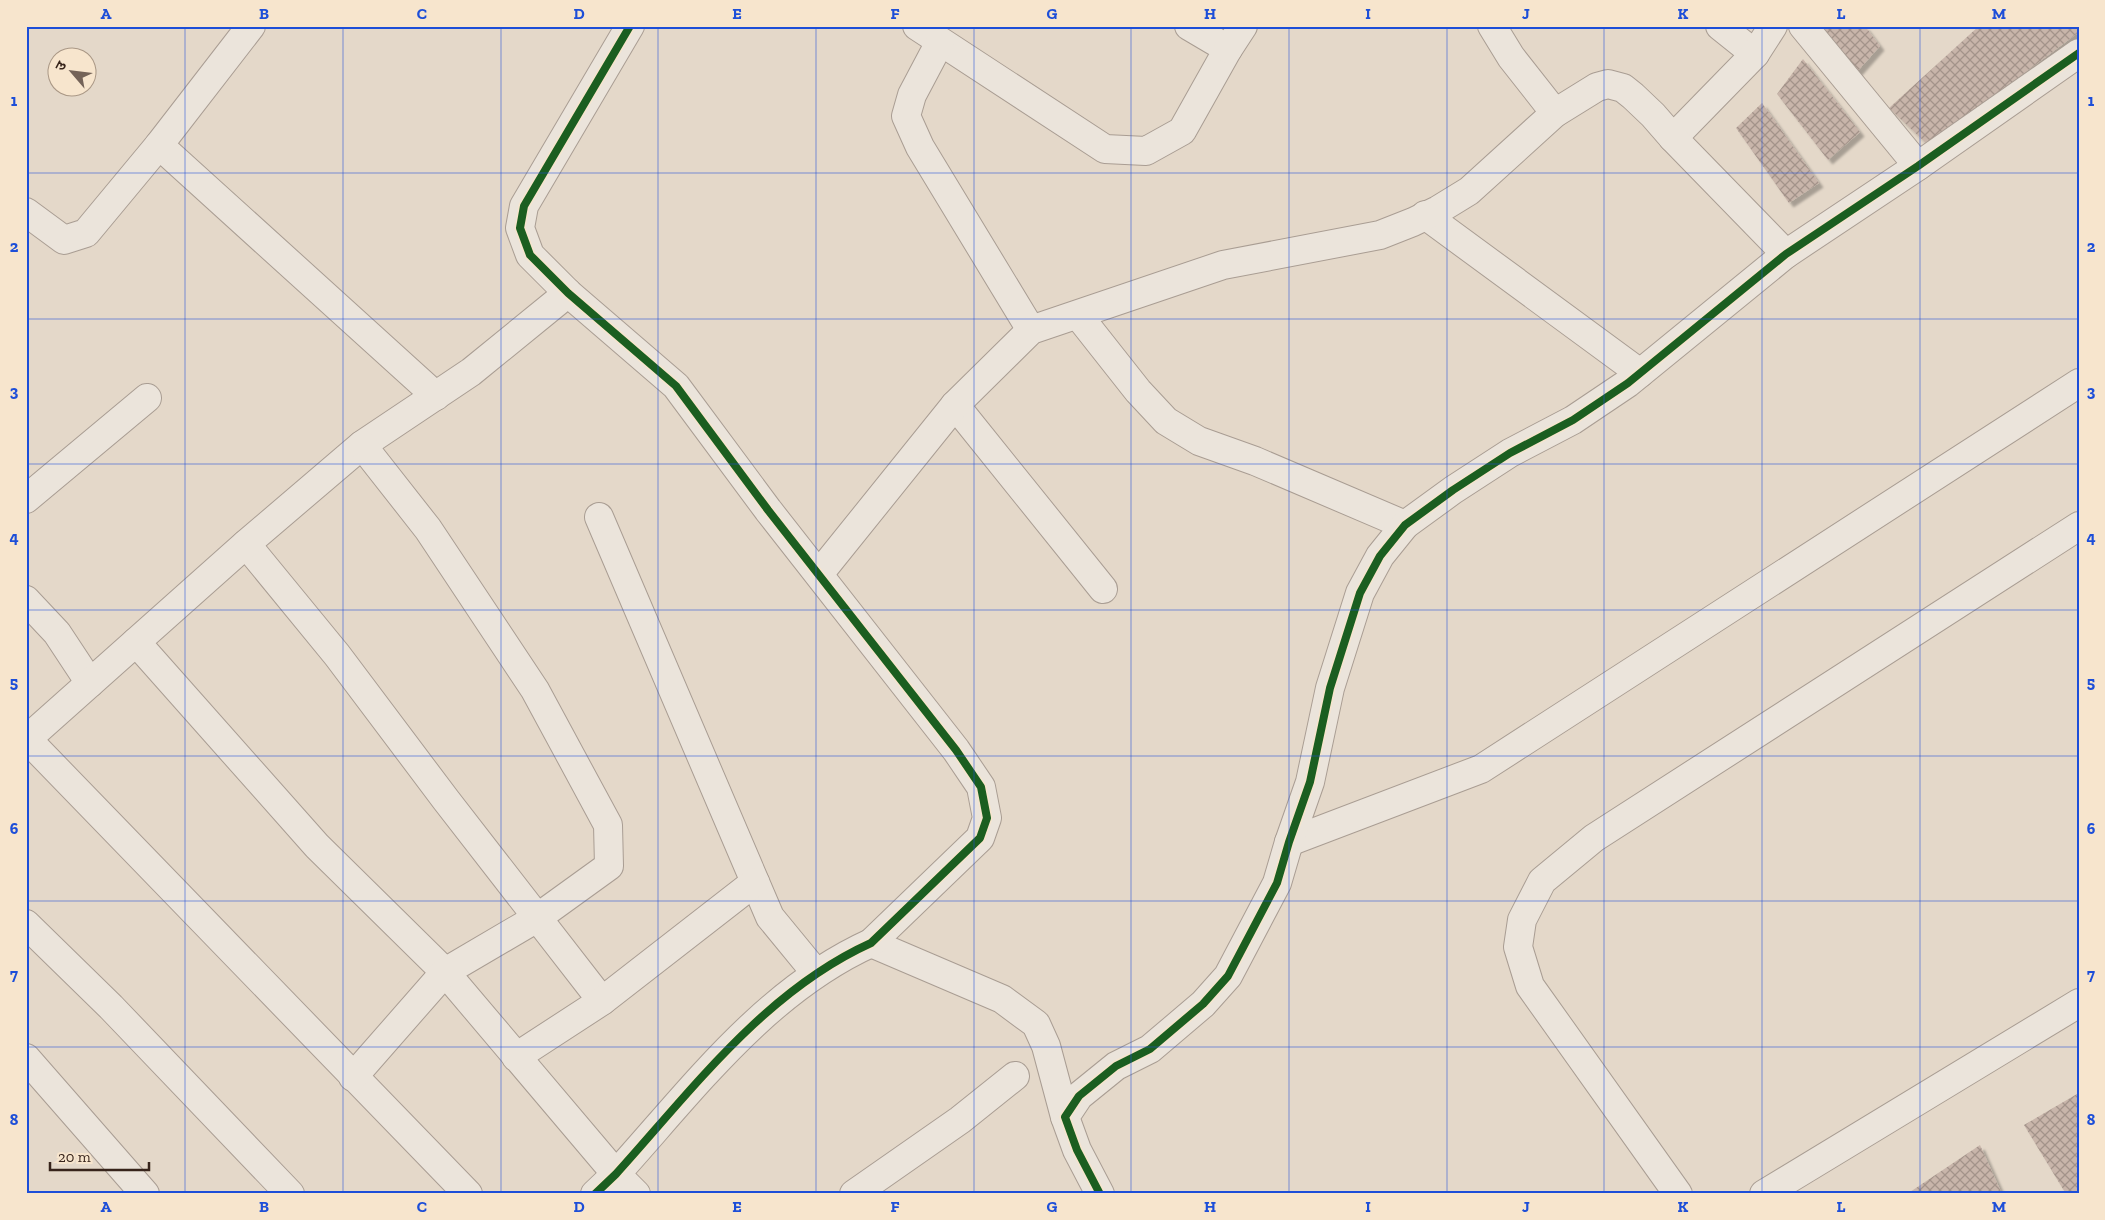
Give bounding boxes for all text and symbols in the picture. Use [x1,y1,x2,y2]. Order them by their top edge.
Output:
text: A [101,4,112,23]
text: B [259,4,269,23]
text: C [417,4,427,23]
text: D [573,4,585,23]
text: E [732,4,742,23]
text: F [890,4,900,23]
text: G [1047,4,1058,23]
text: H [1204,4,1216,23]
text: I [1365,4,1371,23]
text: J [1522,4,1530,23]
text: K [1678,4,1689,23]
text: L [1837,4,1846,23]
text: M [1992,4,2006,23]
north arrow [48,48,98,98]
text: उ [52,58,71,74]
text: 1 [11,91,18,110]
text: 1 [2088,91,2095,110]
text: 2 [10,237,19,256]
text: 2 [2087,237,2096,256]
text: 3 [10,382,19,401]
text: 3 [2087,382,2096,401]
text: 4 [9,528,19,547]
text: 4 [2086,528,2096,547]
text: 5 [10,673,18,692]
text: 5 [2087,673,2095,692]
text: 6 [10,819,19,838]
text: 6 [2087,819,2096,838]
text: 7 [10,965,18,984]
text: 7 [2087,965,2095,984]
text: 8 [10,1110,19,1129]
text: 8 [2087,1110,2096,1129]
scale bar [50,1140,149,1172]
text: 20 m [58,1148,91,1166]
text: A [101,1197,112,1216]
text: B [259,1197,269,1216]
text: C [417,1197,427,1216]
text: D [573,1197,585,1216]
text: E [732,1197,742,1216]
text: F [890,1197,900,1216]
text: G [1047,1197,1058,1216]
text: H [1204,1197,1216,1216]
text: I [1365,1197,1371,1216]
text: J [1522,1197,1530,1216]
text: K [1678,1197,1689,1216]
text: L [1837,1197,1846,1216]
text: M [1992,1197,2006,1216]

